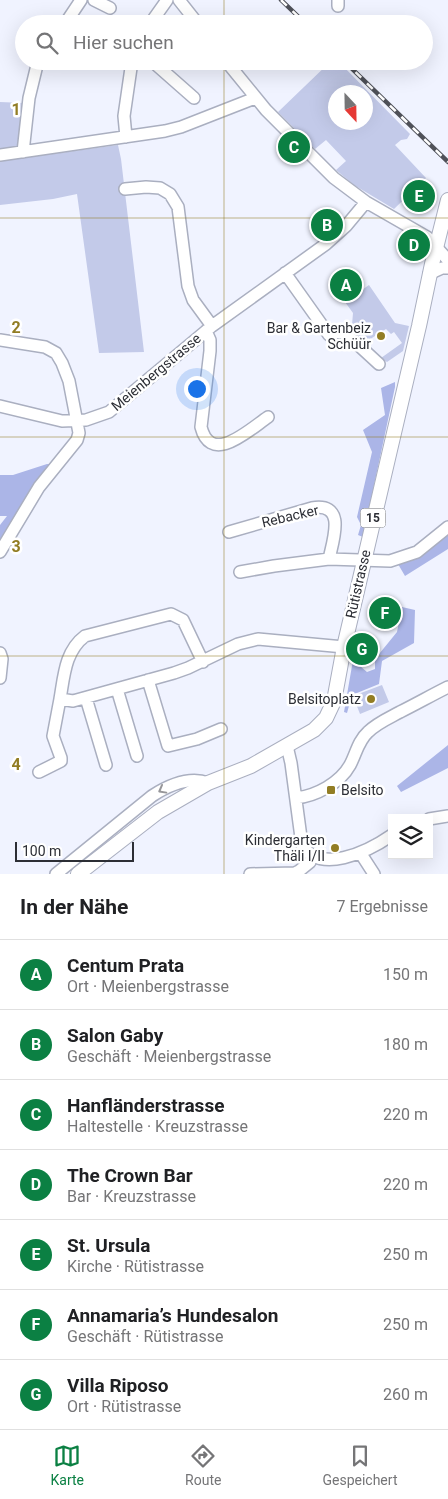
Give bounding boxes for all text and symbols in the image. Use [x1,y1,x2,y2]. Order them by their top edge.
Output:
search box [15,15,433,70]
icon: search [33,29,61,57]
text: Hier suchen [73,31,174,54]
north arrow [328,85,373,130]
text: 1 [11,100,21,119]
pin: C [278,128,310,166]
pin: E [403,177,435,215]
pin: B [311,206,343,244]
pin: D [398,226,430,264]
pin: A [330,266,362,304]
text: 2 [11,318,21,337]
place label: Bar & Gartenbeiz Schüür [267,320,371,352]
street label: Meienbergstrasse [108,330,204,414]
marker: Bar & Gartenbeiz Schüür [375,330,387,342]
your location [184,376,210,402]
street label: Rebacker [260,502,320,530]
road number: 15 [360,508,386,528]
text: 3 [11,537,21,556]
street label: Rütistrasse [342,548,374,620]
pin: F [369,594,401,632]
pin: G [346,630,378,668]
place label: Belsitoplatz [288,691,361,707]
marker: Belsitoplatz [365,693,377,705]
text: 4 [11,755,21,774]
place label: Belsito [341,782,384,798]
one-way arrow [158,784,167,794]
marker: Belsito [325,784,337,796]
map controls [388,814,433,859]
button: layers [388,814,433,859]
place label: Kindergarten Thäli I/II [245,832,325,864]
scale bar [15,839,134,862]
marker: Kindergarten Thäli I/II [329,842,341,854]
text: 100 m [22,843,61,859]
text: In der Nähe [20,895,128,919]
text: 7 Ergebnisse [336,897,428,916]
text: Centum Prata [67,954,184,977]
text: A [31,965,41,984]
text: 150 m [383,965,428,984]
text: Ort · Meienbergstrasse [67,977,229,996]
text: Salon Gaby [67,1024,163,1047]
text: B [31,1035,41,1054]
text: 180 m [383,1035,428,1054]
text: Geschäft · Meienbergstrasse [67,1047,271,1066]
text: Hanfländerstrasse [67,1094,224,1117]
text: C [31,1105,41,1124]
text: 220 m [383,1105,428,1124]
text: Haltestelle · Kreuzstrasse [67,1117,248,1136]
text: The Crown Bar [67,1164,193,1187]
text: D [31,1175,41,1194]
text: 220 m [383,1175,428,1194]
text: Bar · Kreuzstrasse [67,1187,196,1206]
text: St. Ursula [67,1234,150,1257]
text: E [32,1245,41,1264]
text: 250 m [383,1245,428,1264]
text: Kirche · Rütistrasse [67,1257,204,1276]
text: Annamaria’s Hundesalon [67,1304,278,1327]
text: F [32,1315,40,1334]
text: 250 m [383,1315,428,1334]
text: Geschäft · Rütistrasse [67,1327,224,1346]
text: Villa Riposo [67,1374,169,1397]
text: G [31,1385,41,1404]
text: 260 m [383,1385,428,1404]
text: Ort · Rütistrasse [67,1397,181,1416]
tab: Karte [51,1442,84,1488]
tab: Route [185,1442,221,1488]
tab: Gespeichert [322,1442,397,1488]

